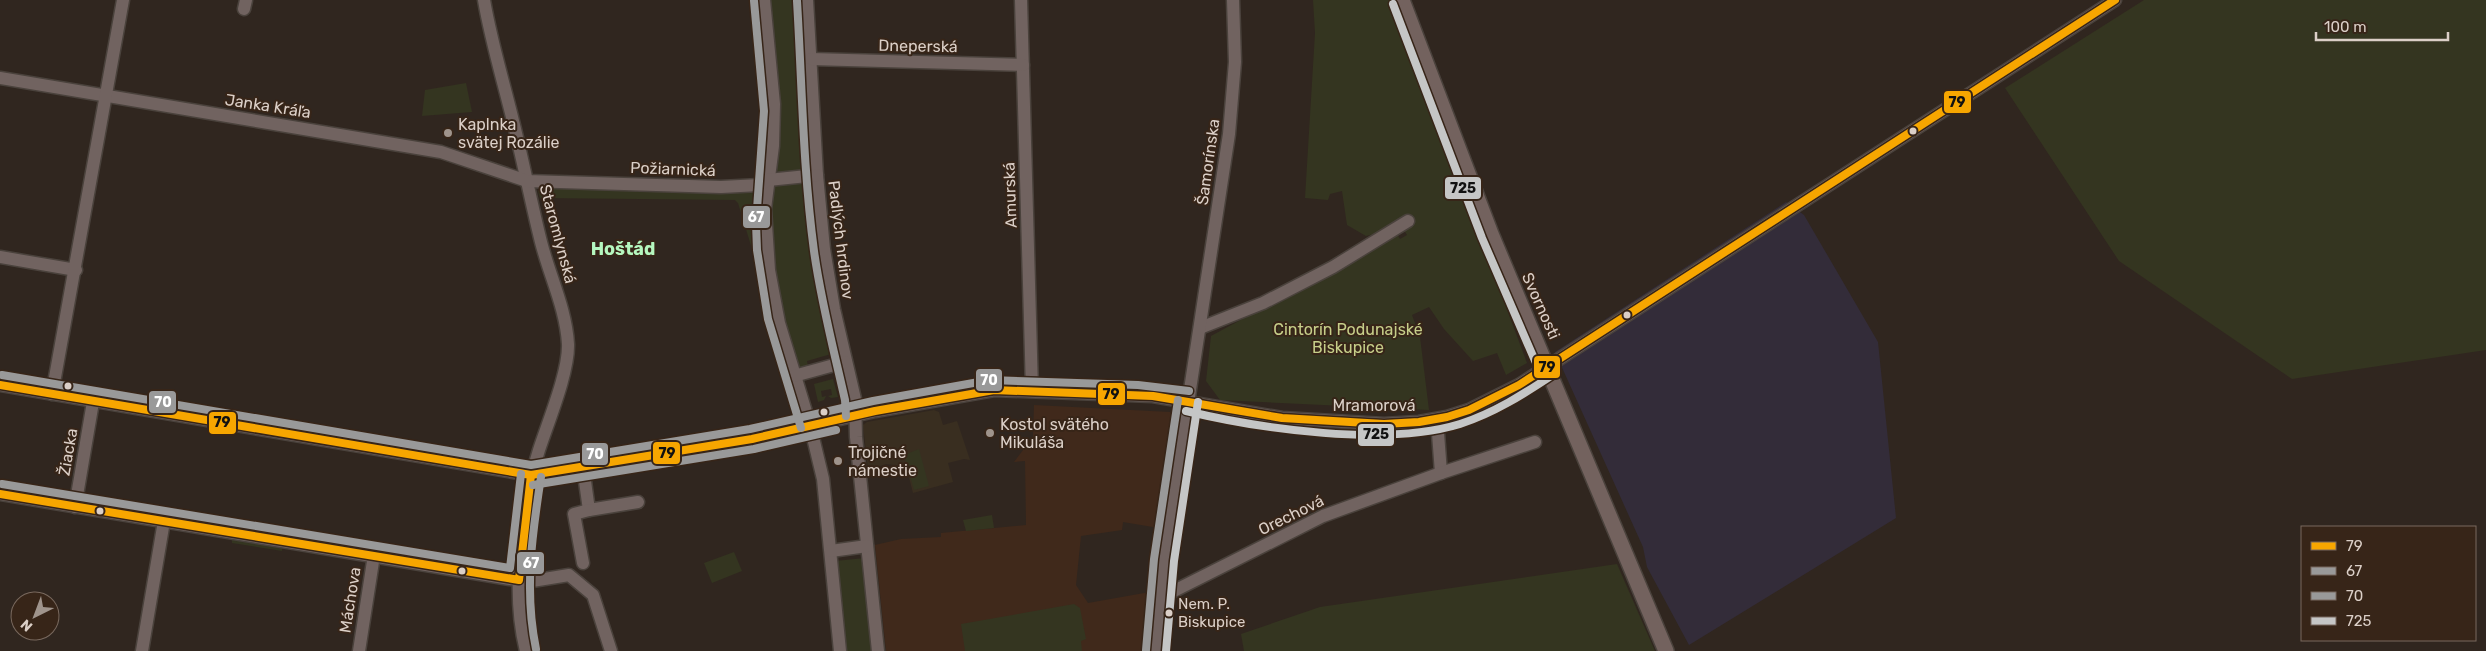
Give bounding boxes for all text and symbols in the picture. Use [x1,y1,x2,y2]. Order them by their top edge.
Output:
scale bar [2316,10,2448,42]
text: 100 m [2324,18,2366,36]
street label: Dneperská [878,36,958,56]
street label: Janka Kráľa [224,90,312,122]
line badge: 79 [1943,90,1972,114]
text: 79 [1949,94,1966,111]
place label: Kaplnka svätej Rozálie [458,115,560,152]
street label: Šamorínska [1192,117,1223,206]
unlabelled marker [1908,126,1918,136]
marker: Kaplnka svätej Rozálie [442,127,454,139]
street label: Požiarnická [630,158,716,180]
street label: Amurská [999,162,1021,228]
line badge: 725 [1444,176,1482,200]
street label: Padlých hrdinov [824,179,858,301]
text: 725 [1450,180,1476,197]
street label: Staromlynská [536,182,580,286]
line badge: 67 [742,205,771,229]
text: 67 [748,209,764,226]
district label: Hoštád [591,238,655,260]
street label: Svornosti [1518,270,1564,342]
unlabelled marker [1622,310,1632,320]
park label: Cintorín Podunajské Biskupice [1273,320,1423,357]
line badge: 79 [1533,355,1561,379]
text: 79 [1539,359,1556,376]
line badge: 70 [975,368,1003,392]
text: 70 [980,372,998,389]
unlabelled marker [63,381,73,391]
line badge: 79 [1097,382,1126,406]
text: 79 [1103,386,1120,403]
line badge: 70 [148,390,177,414]
text: 70 [154,394,172,411]
street label: Mramorová [1332,396,1416,415]
unlabelled marker [819,407,829,417]
line badge: 79 [208,411,237,435]
text: 79 [214,414,231,431]
place label: Kostol svätého Mikuláša [1000,415,1109,452]
line badge: 725 [1357,423,1395,447]
text: 725 [1363,426,1389,443]
street label: Žiacka [54,427,82,477]
marker: Kostol svätého Mikuláša [984,427,996,439]
line badge: 79 [652,441,681,465]
line badge: 70 [581,442,609,466]
place label: Trojičné námestie [848,443,917,480]
text: 79 [659,445,676,462]
text: 70 [586,446,604,463]
marker: Trojičné námestie [832,455,844,467]
street label: Orechová [1255,491,1327,539]
unlabelled marker [95,506,105,516]
legend [2301,526,2476,641]
text: 79 [2346,537,2363,555]
line badge: 67 [516,551,545,575]
text: 67 [523,555,539,572]
text: 67 [2346,562,2363,580]
street label: Máchova [335,566,365,634]
unlabelled marker [457,566,467,576]
text: 70 [2346,587,2363,605]
north arrow [10,591,60,641]
place label: Nem. P. Biskupice [1178,595,1245,631]
marker: Nem. P. Biskupice [1164,608,1174,618]
text: 725 [2346,612,2372,630]
text: N [17,616,36,635]

